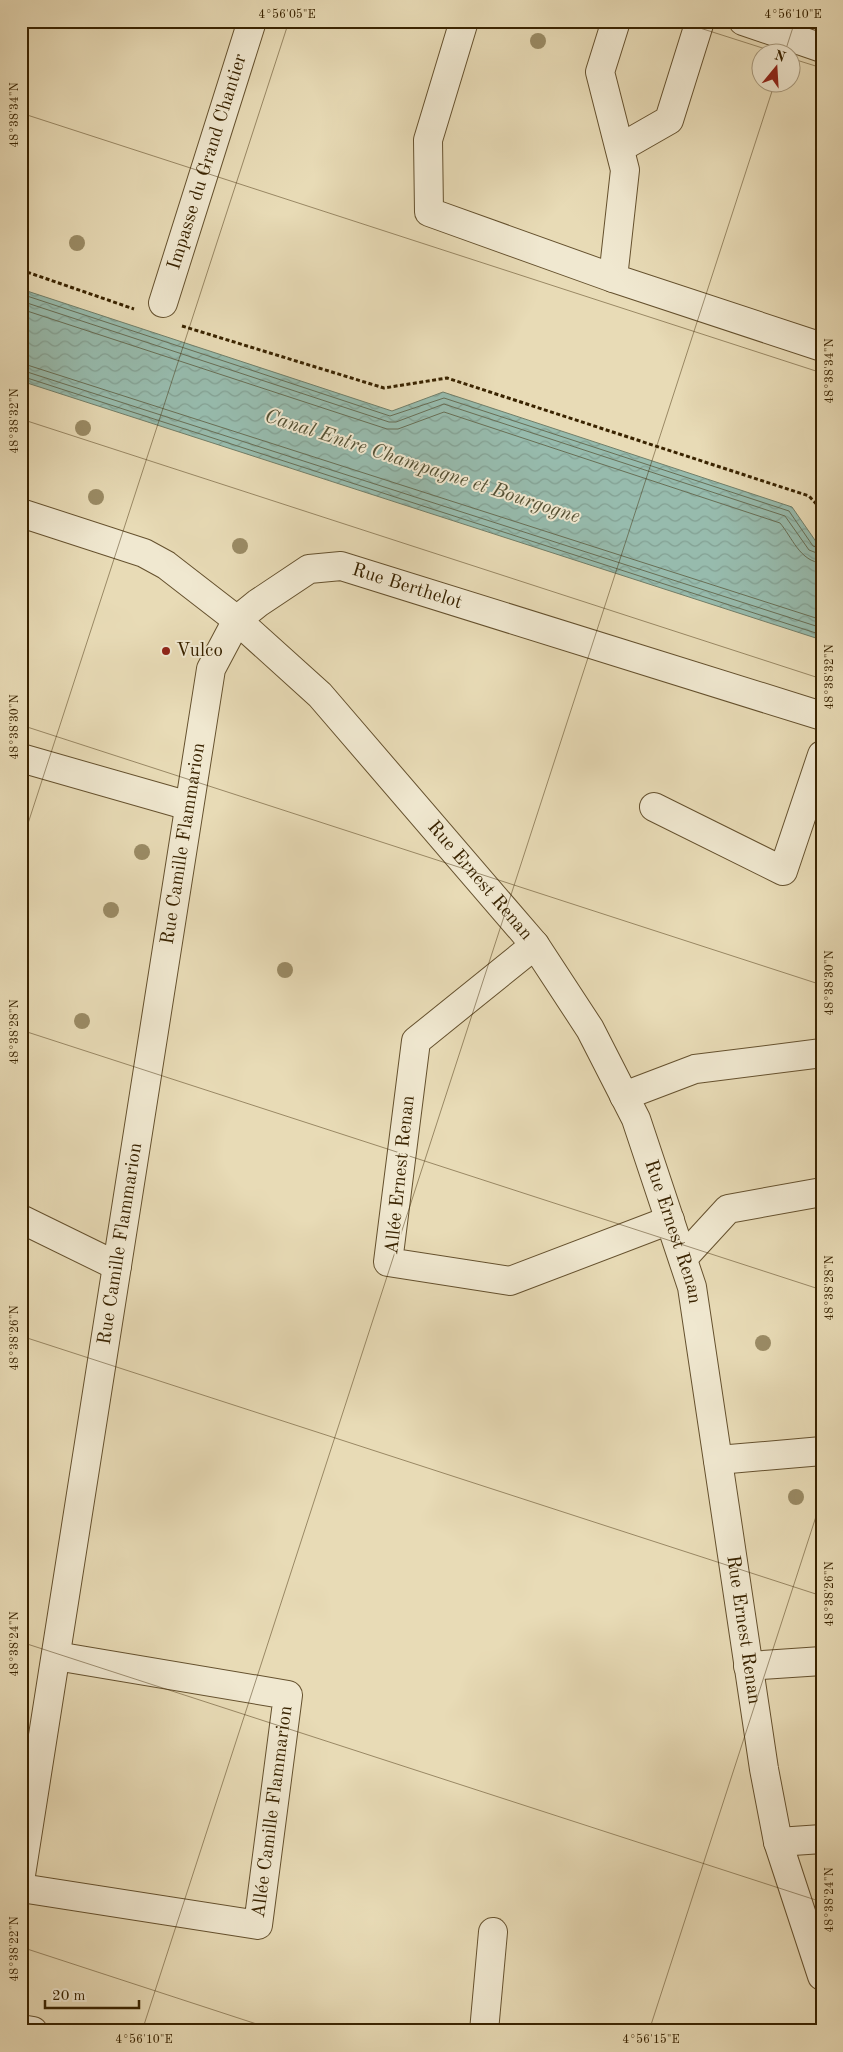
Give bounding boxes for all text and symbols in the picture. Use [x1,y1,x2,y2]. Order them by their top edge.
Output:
text: 4°56'05"E [258,8,316,21]
text: 4°56'10"E [764,8,822,21]
north arrow [750,42,800,92]
text: N [772,48,787,65]
street label: Impasse du Grand Chantier [165,51,251,272]
text: 48°38'34"N [9,82,21,148]
text: 48°38'34"N [824,338,836,404]
text: 48°38'32"N [9,388,21,454]
water label: Canal Entre Champagne et Bourgogne [262,406,582,528]
street label: Rue Berthelot [350,560,465,613]
place label: Vulco [176,642,223,661]
text: 48°38'32"N [824,644,836,710]
marker: Vulco [160,645,172,657]
text: 48°38'30"N [9,694,21,760]
street label: Rue Camille Flammarion [158,741,209,946]
street label: Rue Ernest Renan [423,818,536,944]
text: 48°38'30"N [824,950,836,1016]
text: 48°38'28"N [9,999,21,1065]
street label: Allée Ernest Renan [383,1094,419,1256]
street label: Rue Camille Flammarion [95,1141,146,1346]
street label: Rue Ernest Renan [641,1157,704,1305]
text: 48°38'28"N [824,1255,836,1321]
text: 48°38'26"N [9,1305,21,1371]
street label: Rue Ernest Renan [723,1554,764,1706]
text: 48°38'26"N [824,1561,836,1627]
text: 48°38'24"N [9,1611,21,1677]
street label: Allée Camille Flammarion [250,1705,296,1919]
text: 48°38'24"N [824,1867,836,1933]
text: 48°38'22"N [9,1916,21,1982]
scale bar [45,1977,139,2009]
text: 20 m [52,1989,86,2004]
text: 4°56'10"E [115,2033,173,2046]
text: 4°56'15"E [622,2033,680,2046]

